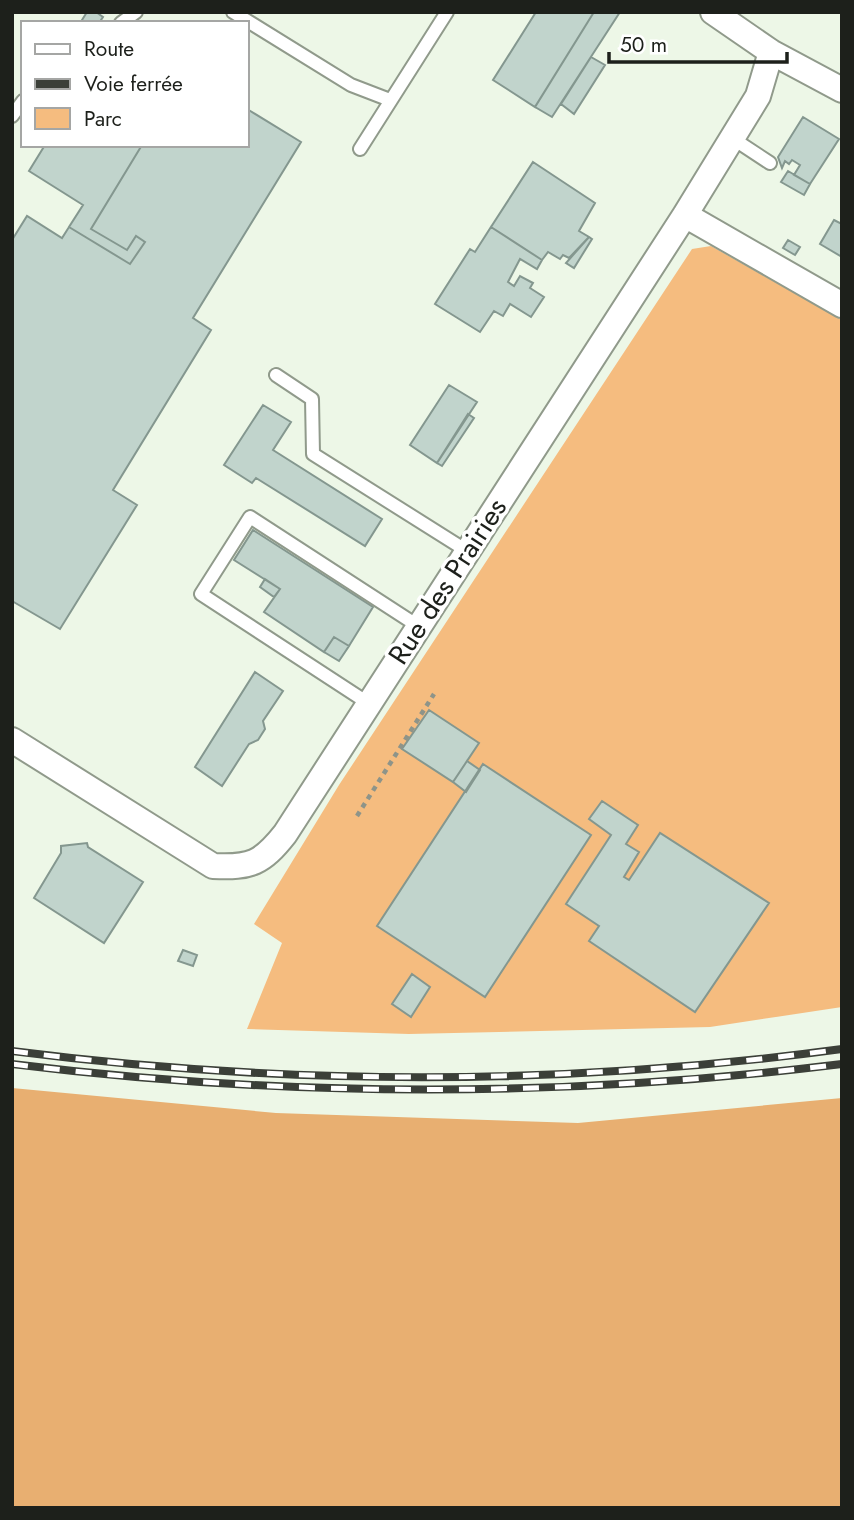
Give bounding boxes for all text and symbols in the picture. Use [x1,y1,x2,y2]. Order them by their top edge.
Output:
legend [21,21,248,147]
scale bar [609,21,788,65]
text: 50 m [620,30,667,60]
text: Route [84,34,134,64]
text: Voie ferrée [84,69,183,99]
text: Parc [84,104,122,134]
street label: Rue des Prairies [378,490,517,673]

